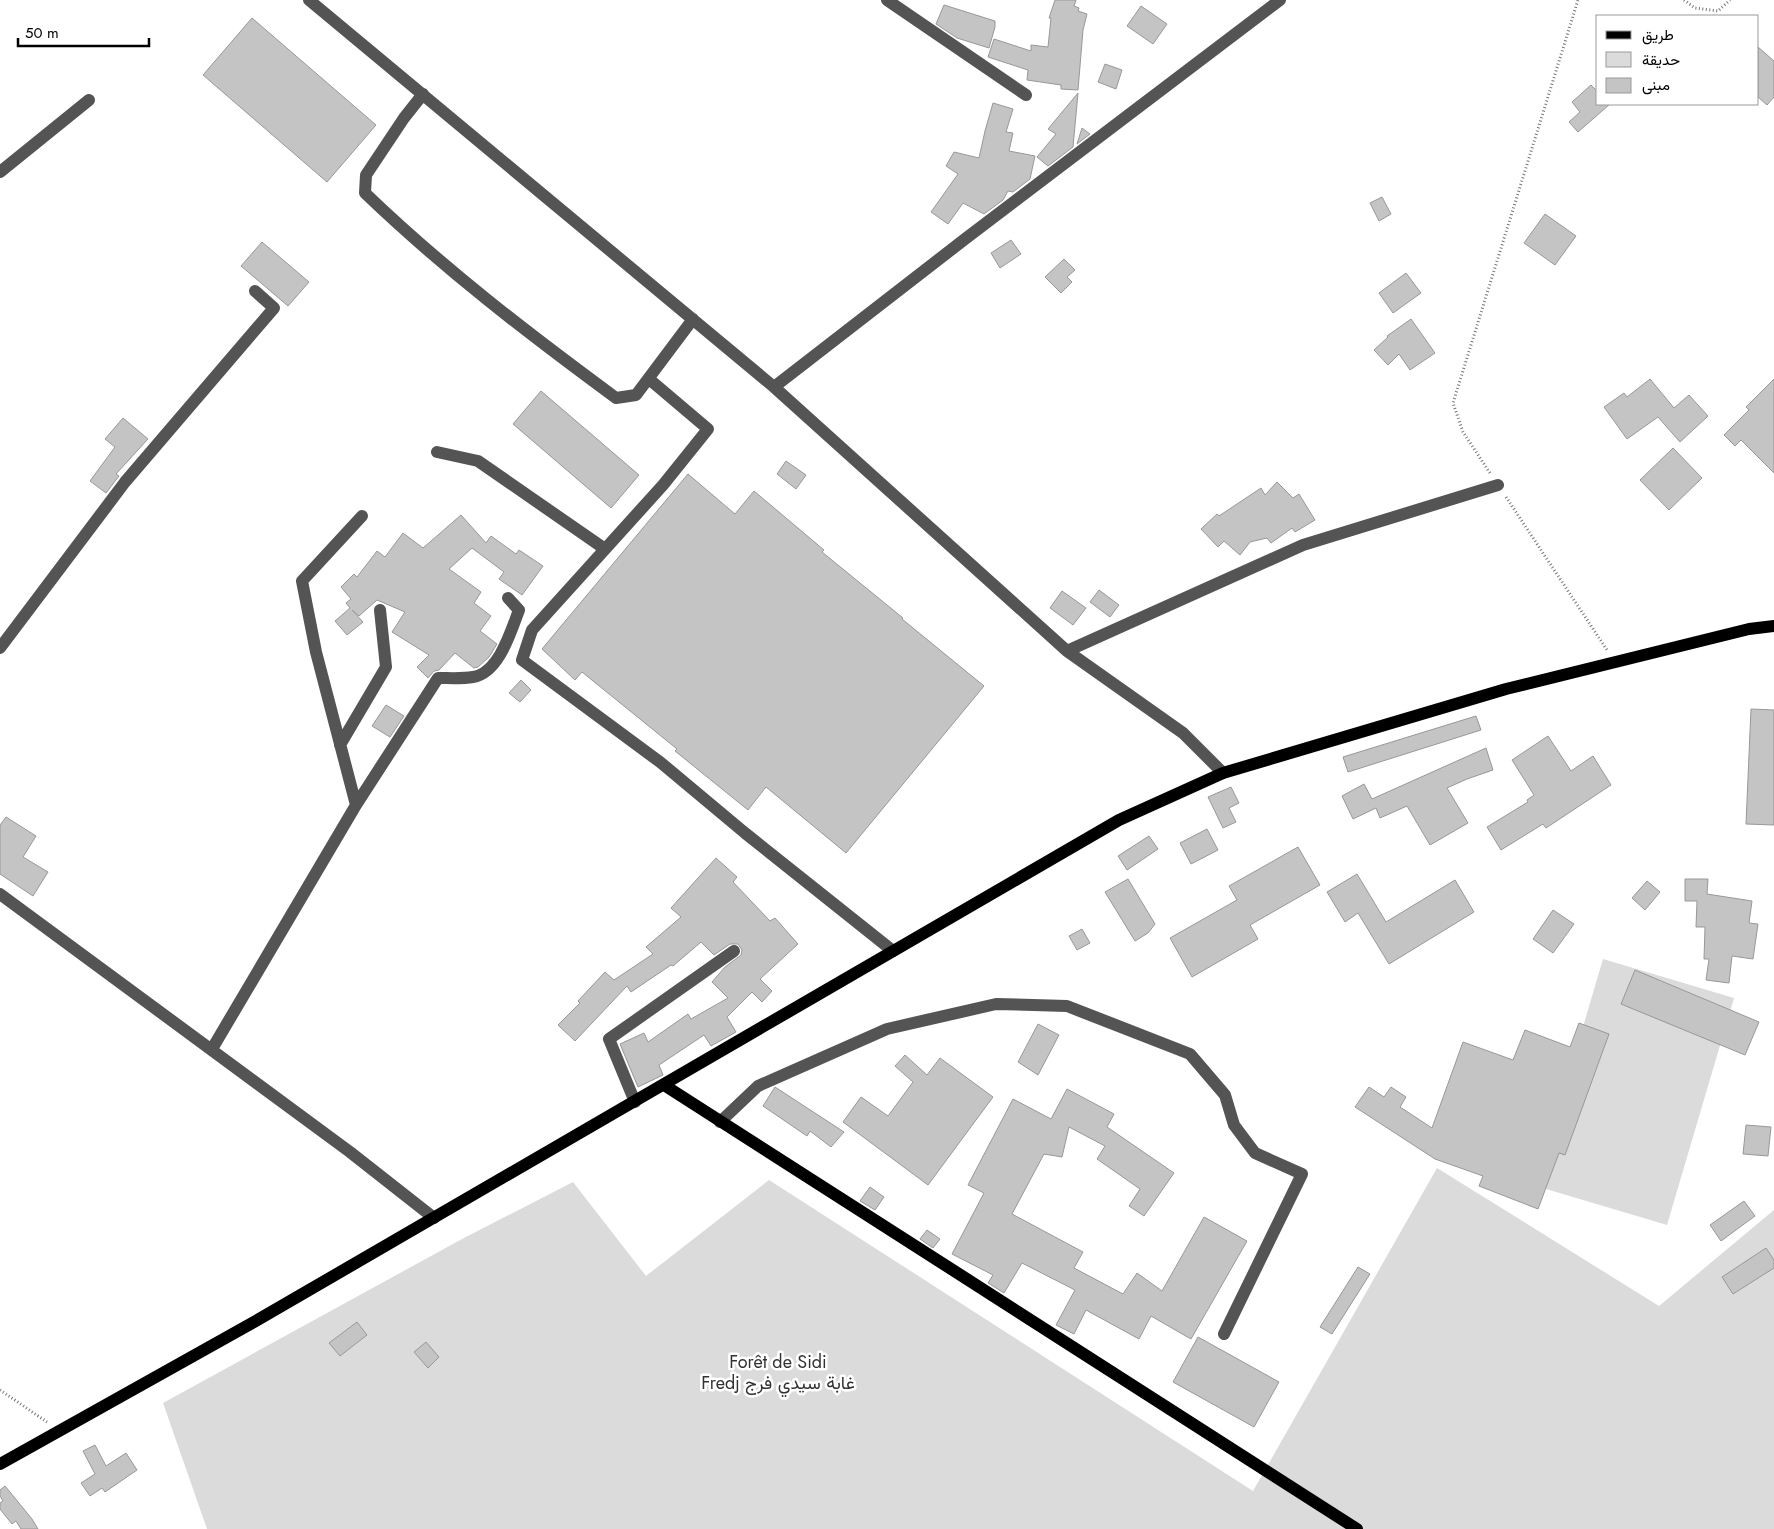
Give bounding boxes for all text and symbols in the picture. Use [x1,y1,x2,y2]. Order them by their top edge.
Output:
scale bar [18,15,149,47]
legend [1596,15,1759,105]
text: 50 m [25,22,59,44]
text: طريق [1642,24,1674,46]
text: حديقة [1642,49,1680,71]
text: مبنى [1642,74,1670,96]
park label: Forêt de Sidi Fredj غابة سيدي فرج [701,1349,855,1398]

